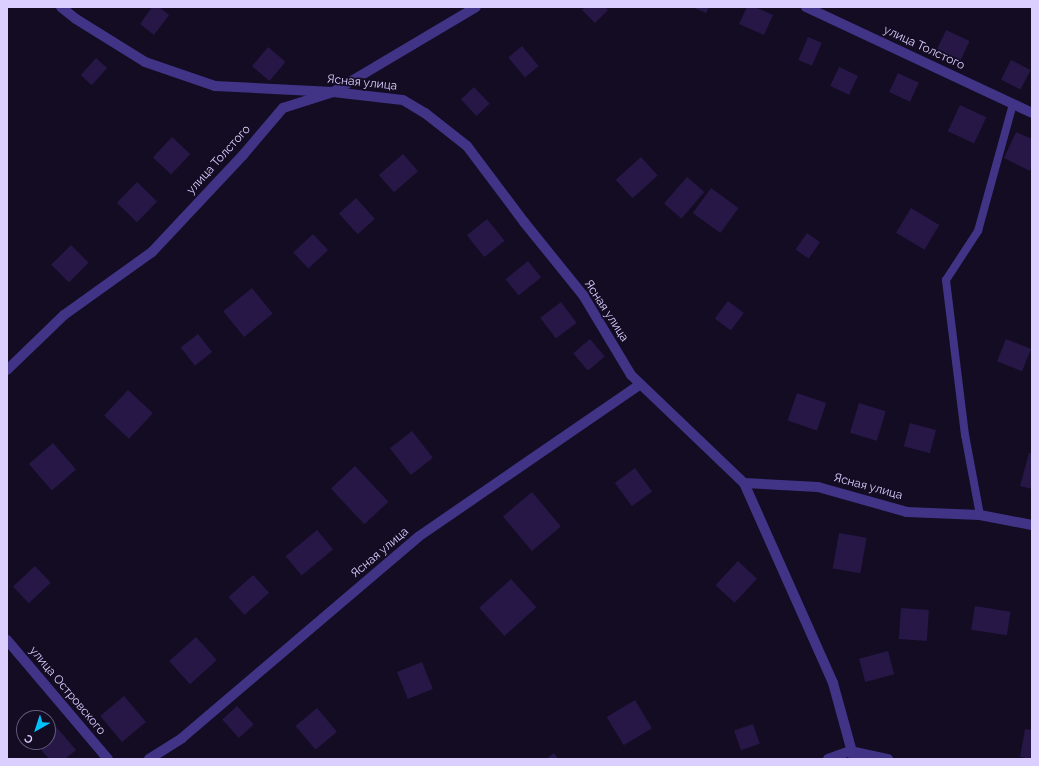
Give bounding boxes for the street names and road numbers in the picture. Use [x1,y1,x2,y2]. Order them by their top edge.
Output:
street label: улица Толстого [881,23,967,73]
street label: Ясная улица [326,72,398,94]
street label: улица Толстого [184,122,254,198]
street label: Ясная улица [581,277,631,345]
street label: Ясная улица [832,471,904,503]
street label: Ясная улица [348,525,412,581]
street label: улица Островского [26,644,108,738]

